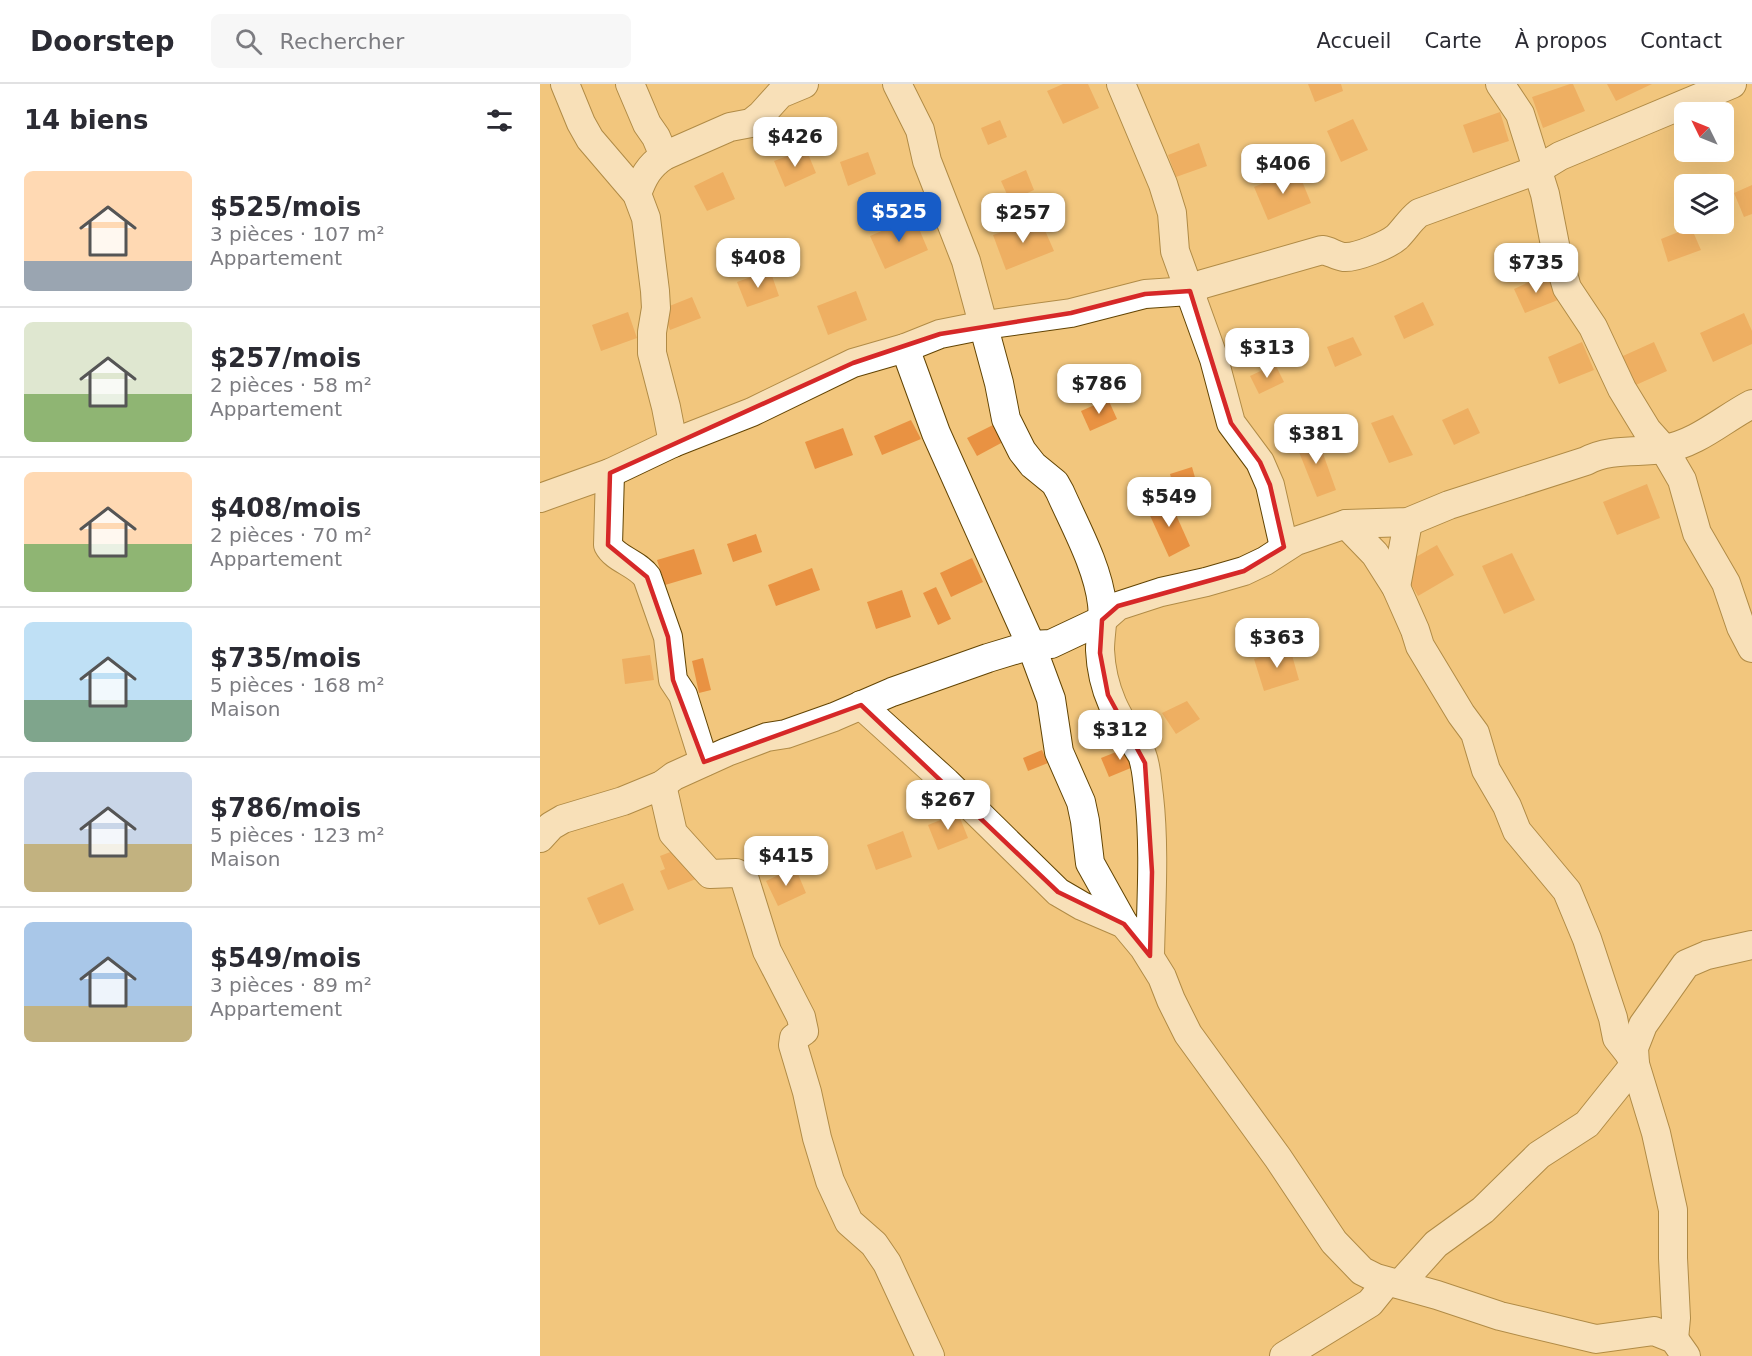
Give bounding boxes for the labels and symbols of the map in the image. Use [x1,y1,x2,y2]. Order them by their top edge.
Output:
north arrow [1674,102,1734,162]
pin: $426 [759,117,831,168]
pin: $406 [1247,144,1319,195]
pin: $525 [863,192,935,243]
pin: $257 [987,193,1059,244]
pin: $408 [722,238,794,289]
pin: $735 [1500,243,1572,294]
pin: $313 [1231,328,1303,379]
pin: $786 [1063,364,1135,415]
pin: $381 [1280,414,1352,465]
pin: $549 [1133,477,1205,528]
pin: $363 [1241,618,1313,669]
pin: $312 [1084,710,1156,761]
pin: $267 [912,780,984,831]
pin: $415 [750,836,822,887]

